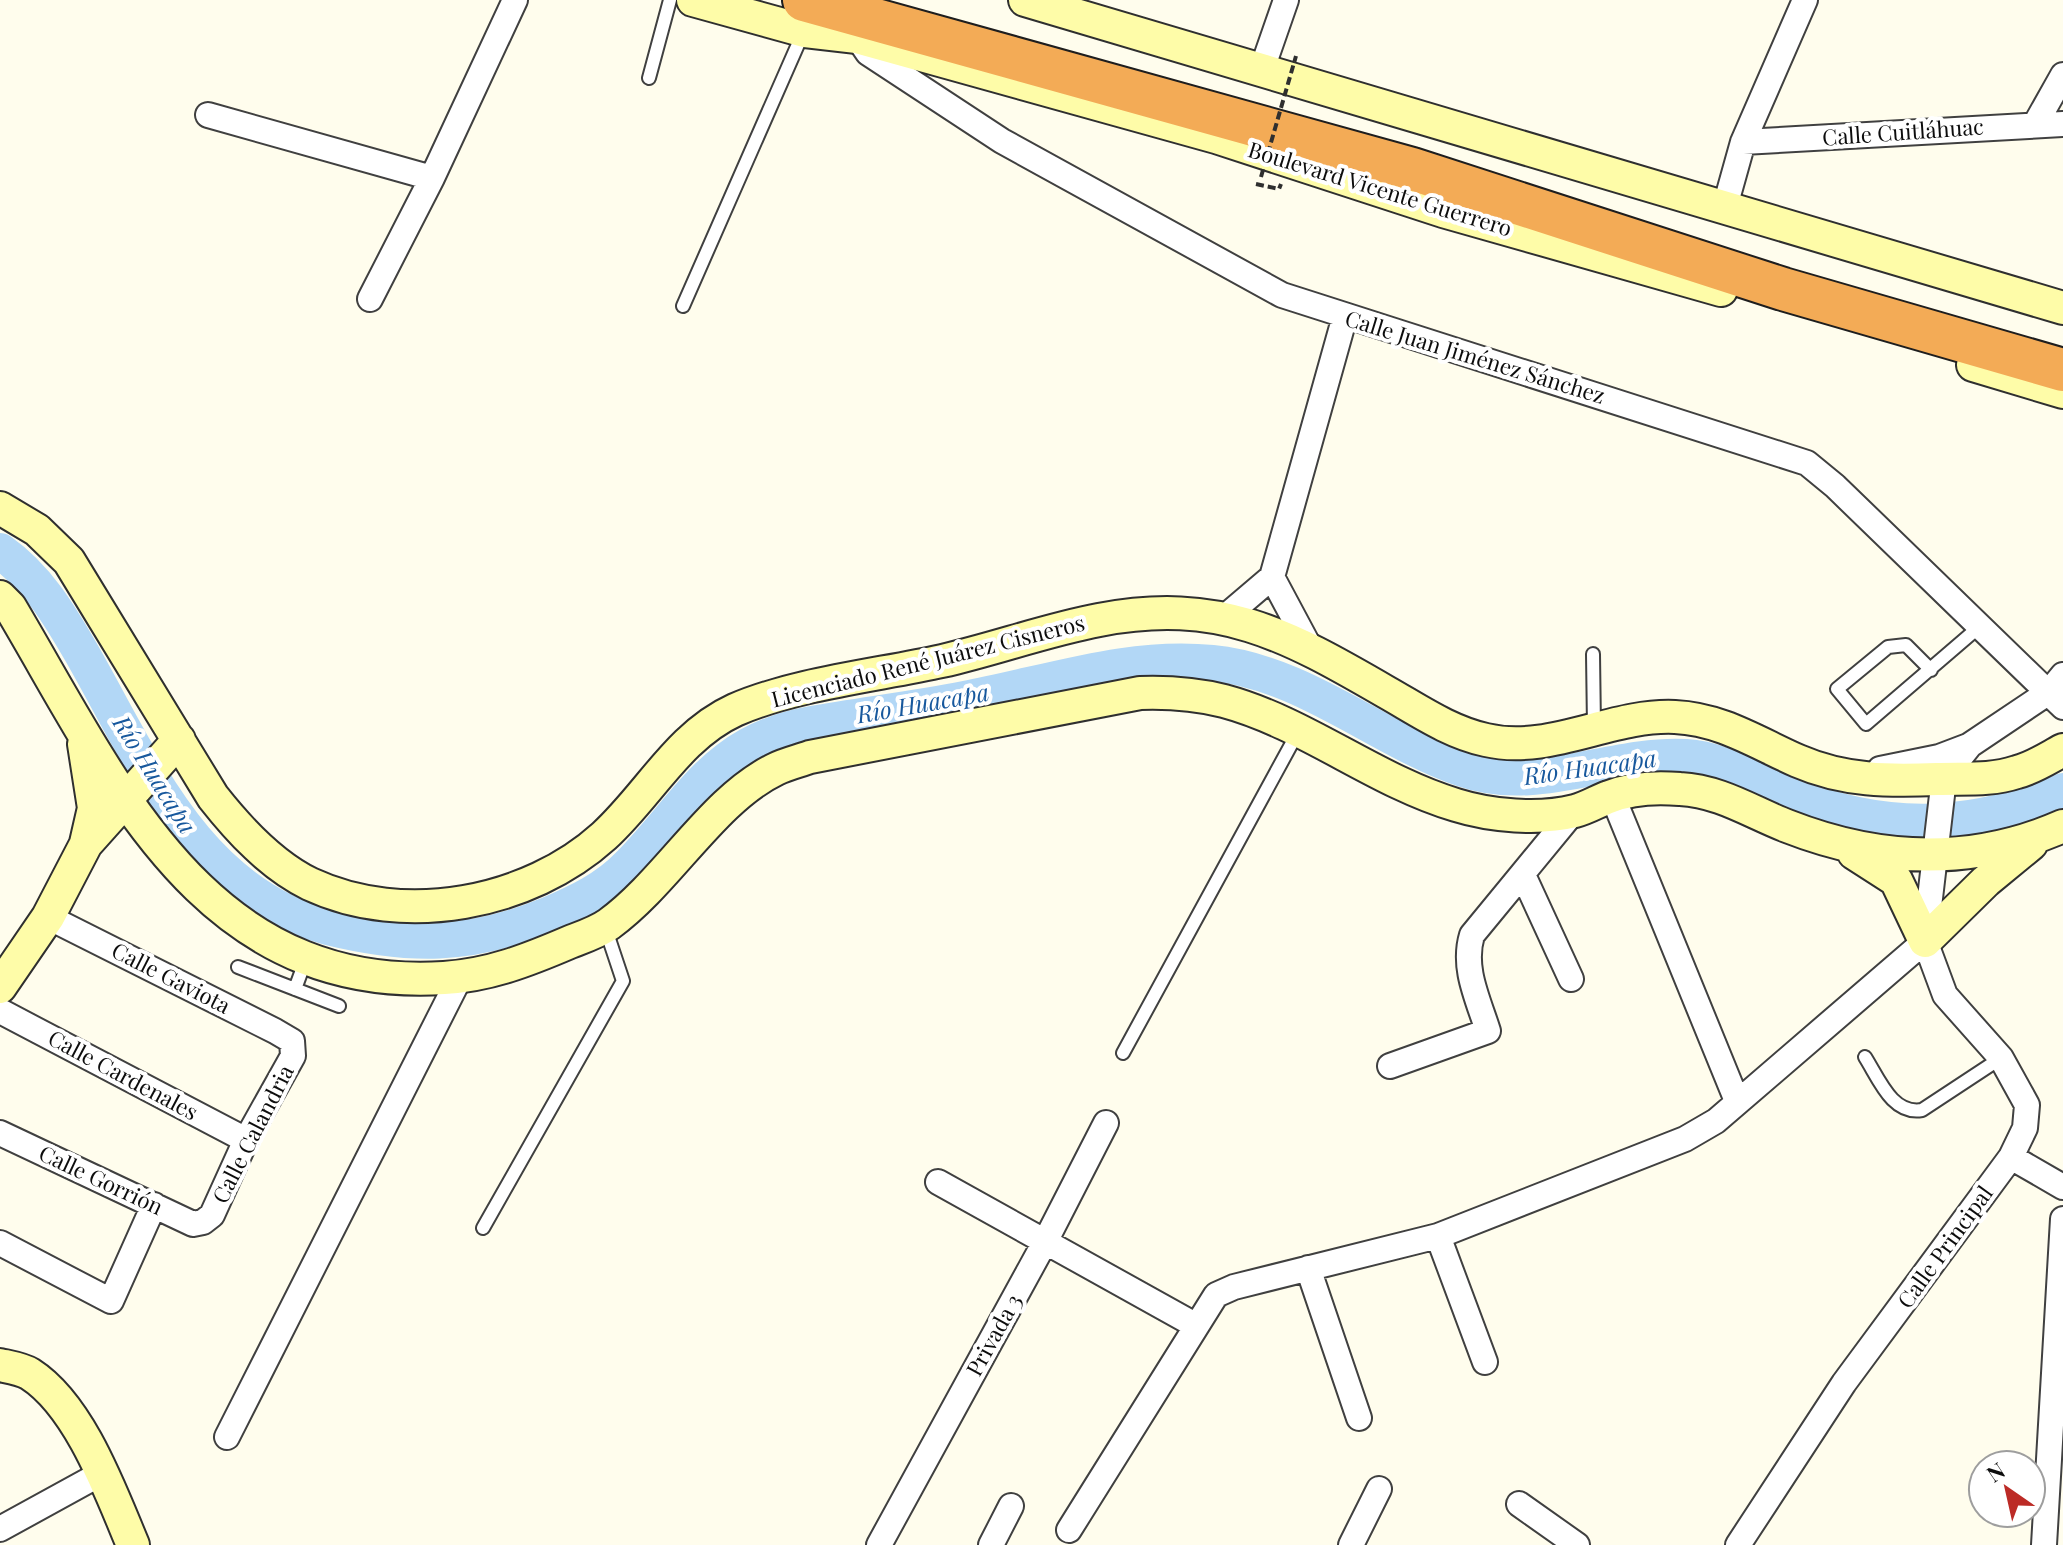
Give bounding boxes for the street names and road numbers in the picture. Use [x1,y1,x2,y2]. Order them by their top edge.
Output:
street label: Calle Cuitláhuac [1821,110,1985,152]
street label: Boulevard Vicente Guerrero [1245,134,1516,242]
street label: Calle Juan Jiménez Sánchez [1342,302,1609,410]
street label: Licenciado René Juárez Cisneros [768,607,1088,714]
street label: Calle Gaviota [107,934,236,1020]
street label: Calle Cardenales [43,1022,204,1126]
street label: Calle Calandria [204,1059,300,1208]
street label: Calle Gorrión [34,1137,168,1221]
street label: Calle Principal [1890,1179,1999,1314]
street label: Privada 3 [958,1288,1028,1381]

